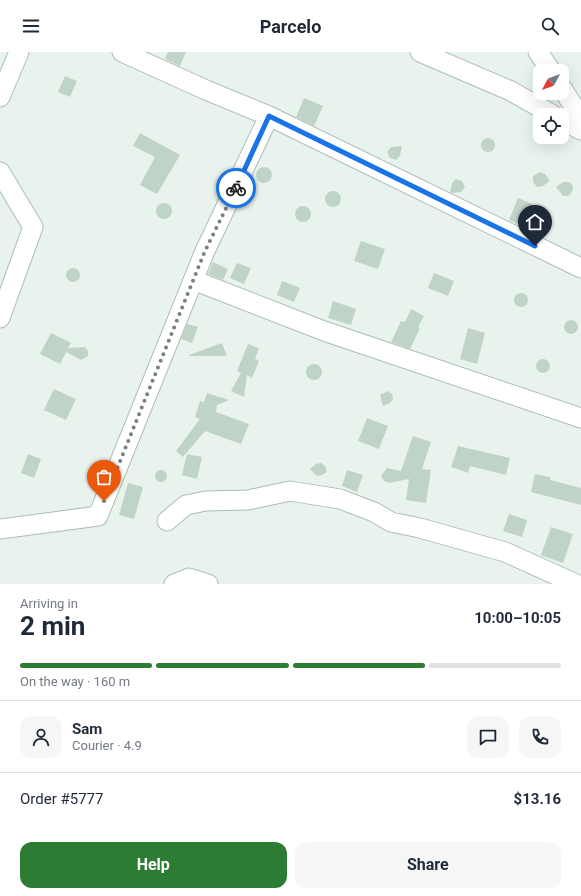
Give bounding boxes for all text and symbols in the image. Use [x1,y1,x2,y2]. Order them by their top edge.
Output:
icon: menu [20,15,42,37]
icon: search [539,15,561,37]
text: Parcelo [260,16,321,37]
north arrow [533,64,569,100]
map controls [533,64,569,144]
button: locate [533,108,569,144]
courier [216,168,256,208]
icon: bike [225,177,247,199]
pin [518,205,552,246]
icon: home [524,211,546,233]
pin [87,460,121,501]
icon: bag [93,466,115,488]
text: Arriving in [20,596,78,611]
text: 10:00–10:05 [474,609,561,627]
text: 2 min [20,611,85,641]
text: On the way · 160 m [20,674,130,689]
button: person [20,716,62,758]
button: chat [467,716,509,758]
button: phone [519,716,561,758]
text: Sam [72,720,102,738]
text: Courier · 4.9 [72,738,142,753]
text: Order #5777 [20,790,103,808]
text: $13.16 [514,790,561,808]
button: Help [20,842,287,888]
button: Share [295,842,561,888]

